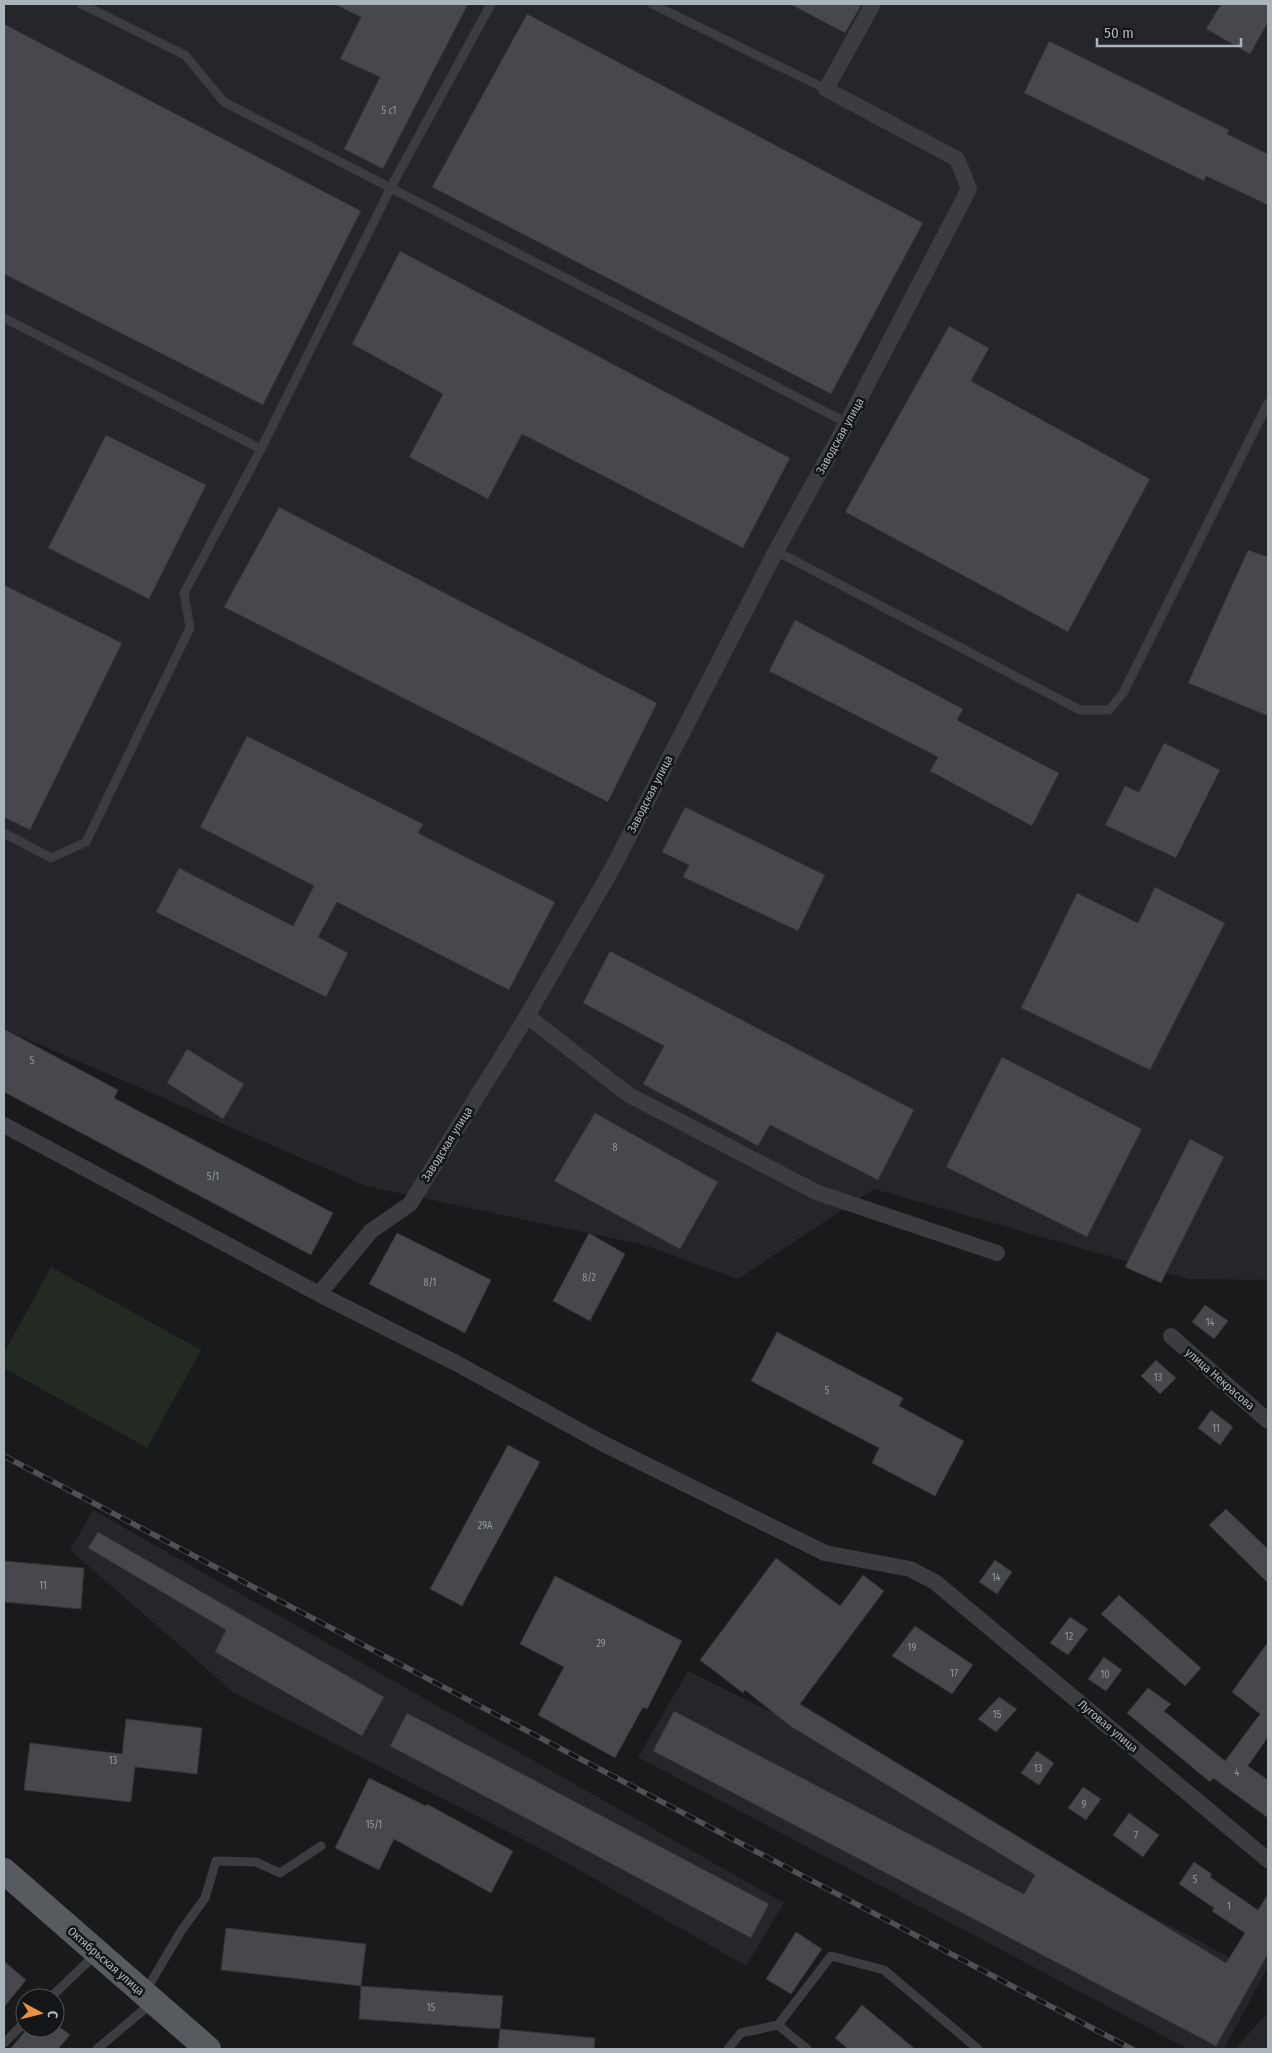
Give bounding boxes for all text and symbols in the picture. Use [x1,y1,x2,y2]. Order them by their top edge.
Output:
scale bar [1097,15,1241,47]
text: 50 m [1104,24,1134,42]
house number: 5 с1 [382,105,397,117]
street label: Заводская улица [813,395,867,477]
street label: Заводская улица [624,753,676,835]
house number: 5 [30,1055,35,1067]
street label: Заводская улица [419,1104,476,1184]
house number: 8 [613,1142,618,1154]
house number: 5/1 [207,1171,219,1183]
house number: 8/2 [582,1272,596,1284]
house number: 8/1 [424,1277,436,1289]
house number: 14 [1206,1317,1215,1329]
street label: улица Некрасова [1183,1345,1257,1413]
house number: 13 [1154,1372,1163,1384]
house number: 5 [825,1385,830,1397]
house number: 11 [1212,1423,1220,1435]
house number: 29А [478,1520,493,1532]
house number: 14 [992,1572,1001,1584]
house number: 11 [39,1580,47,1592]
house number: 12 [1065,1631,1074,1643]
house number: 29 [596,1638,606,1650]
house number: 19 [908,1642,917,1654]
house number: 17 [950,1668,958,1680]
house number: 10 [1100,1669,1110,1681]
street label: Луговая улица [1075,1697,1141,1755]
house number: 15 [993,1709,1002,1721]
house number: 13 [109,1755,118,1767]
house number: 13 [1034,1763,1043,1775]
house number: 4 [1235,1767,1240,1779]
house number: 9 [1082,1799,1087,1811]
house number: 15/1 [366,1819,382,1831]
house number: 7 [1134,1830,1138,1842]
house number: 5 [1193,1874,1198,1886]
house number: 1 [1227,1901,1231,1913]
street label: Октябрьская улица [65,1924,147,1998]
north arrow [15,1988,65,2038]
house number: 15 [427,2002,436,2014]
text: С [43,2010,61,2020]

